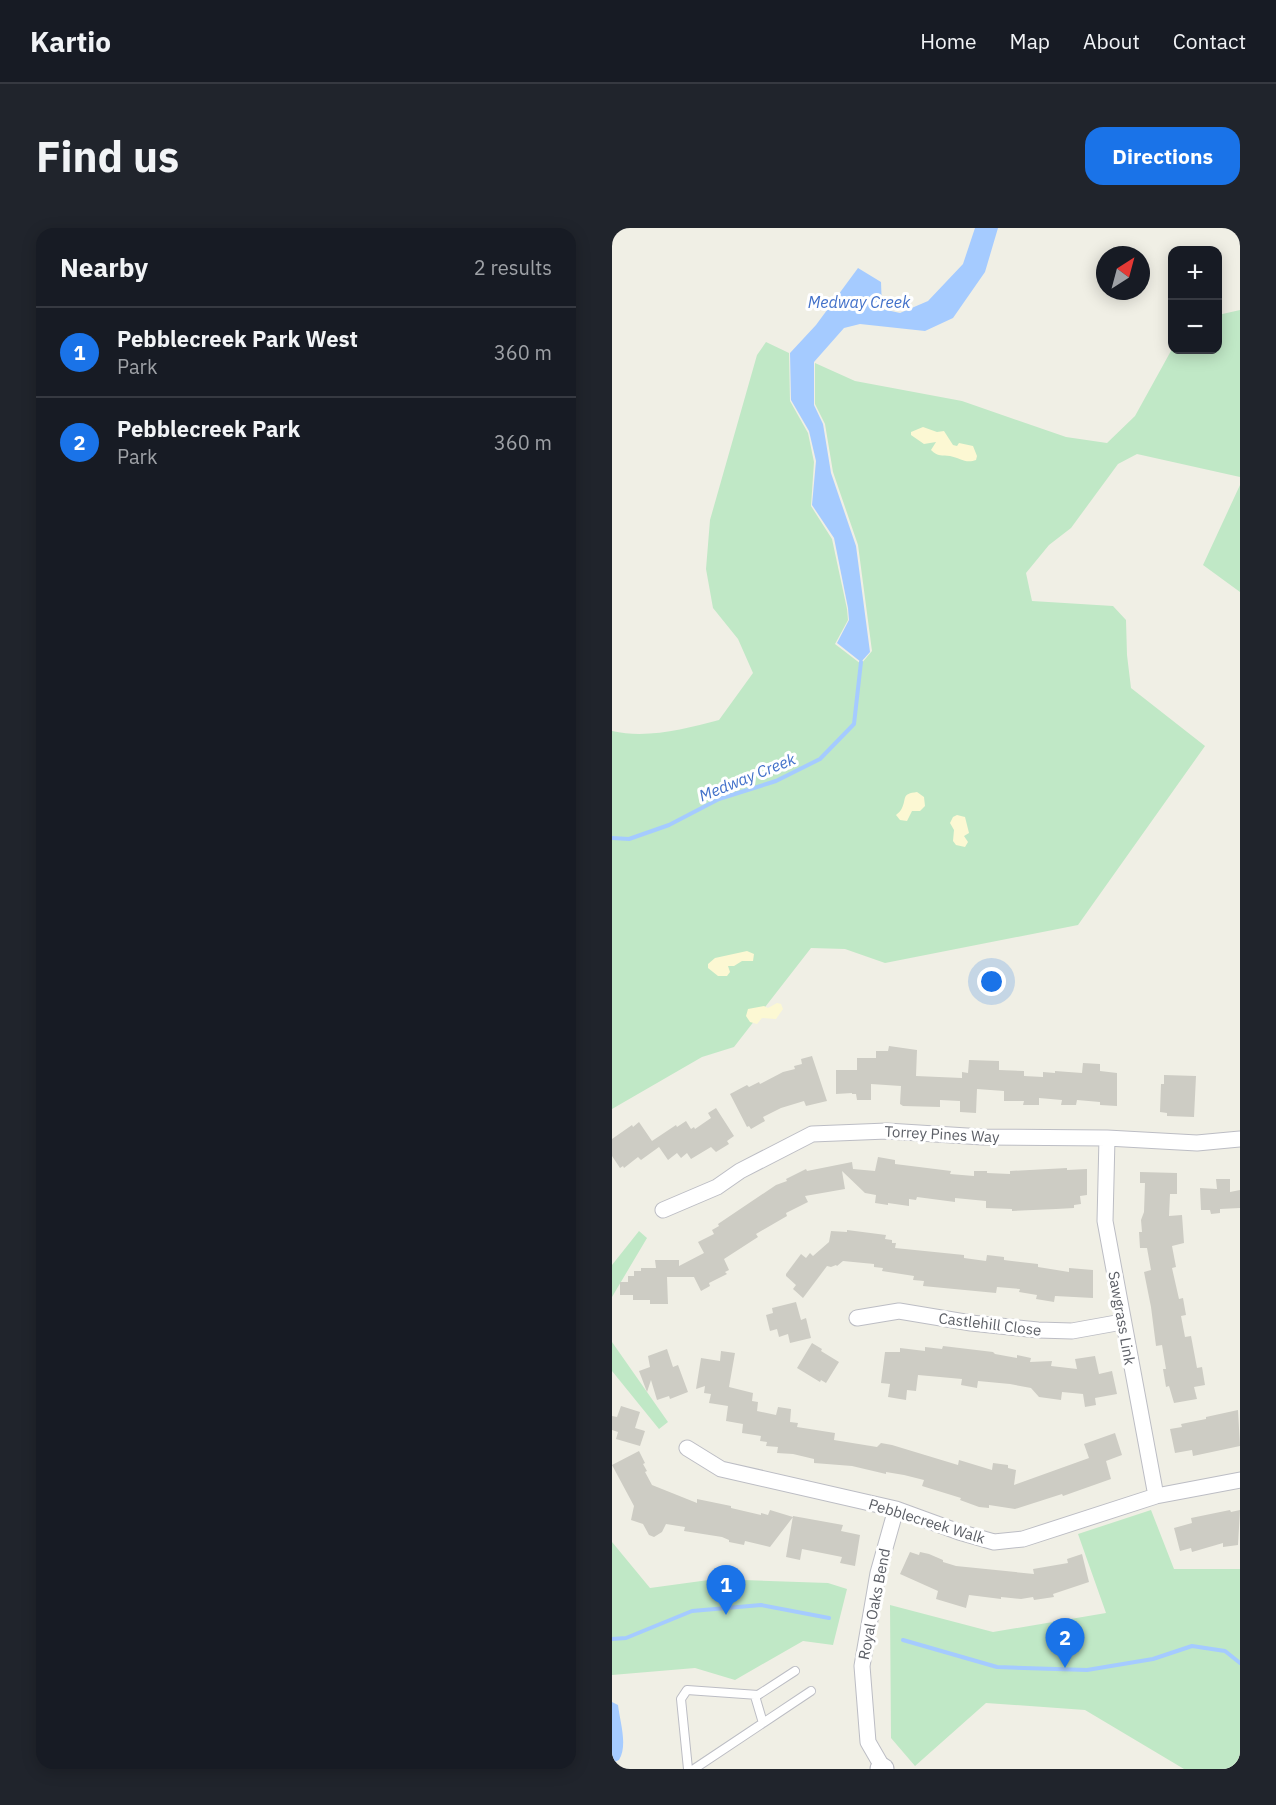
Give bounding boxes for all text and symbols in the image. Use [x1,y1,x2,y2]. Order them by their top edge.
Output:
text: Kartio [30,23,111,60]
text: Home [920,27,977,55]
text: Map [1010,27,1050,55]
text: About [1083,27,1140,55]
text: Contact [1173,27,1246,55]
button: Directions [1085,127,1240,185]
text: Find us [36,129,179,184]
north arrow [1096,246,1150,300]
map controls [1168,246,1222,354]
button: + [1168,246,1222,300]
text: Nearby [60,250,148,284]
text: 2 results [474,254,552,281]
water label: Medway Creek [808,292,911,312]
button: − [1168,300,1222,354]
text: Pebblecreek Park West [117,324,358,353]
text: 1 [74,339,86,366]
text: 360 m [494,339,552,366]
text: Park [117,353,157,380]
text: Pebblecreek Park [117,414,300,443]
text: 2 [74,429,86,456]
text: 360 m [494,429,552,456]
text: Park [117,443,157,470]
water label: Medway Creek [696,748,799,805]
your location [977,967,1006,996]
street label: Torrey Pines Way [884,1121,1001,1147]
street label: Sawgrass Link [1104,1270,1140,1367]
street label: Castlehill Close [938,1308,1042,1340]
street label: Pebblecreek Walk [866,1494,988,1548]
street label: Royal Oaks Bend [854,1547,894,1661]
pin: 1 [706,1566,746,1615]
pin: 2 [1046,1618,1084,1668]

